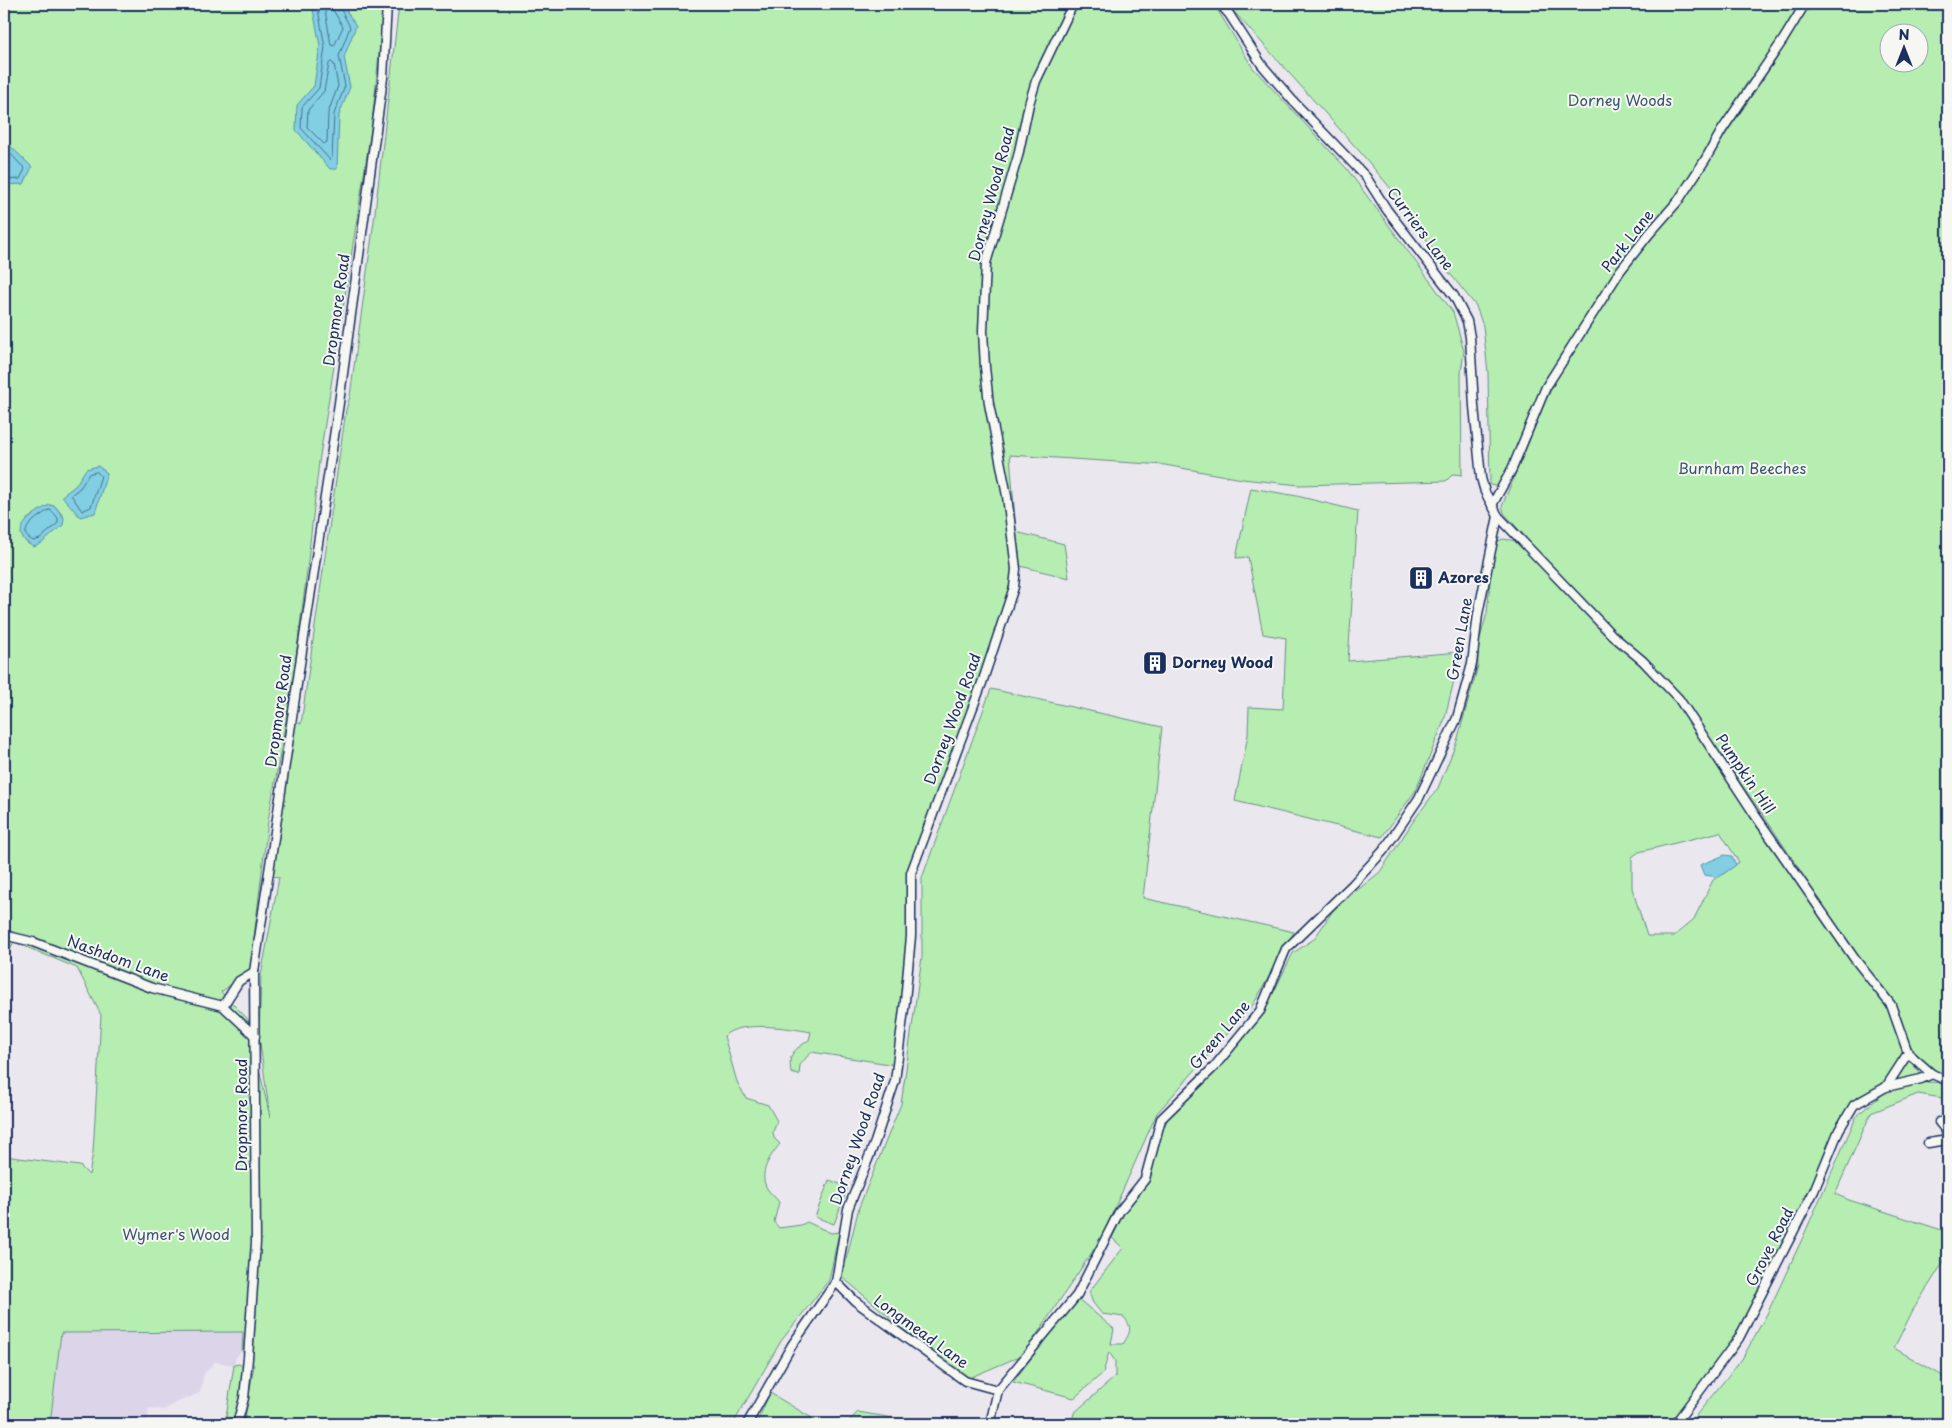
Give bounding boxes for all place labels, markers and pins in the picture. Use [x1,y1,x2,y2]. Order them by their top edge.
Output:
building icon: Azores [1408,565,1434,591]
place label: Azores [1437,565,1489,588]
building icon: Dorney Wood [1142,650,1168,676]
place label: Dorney Wood [1172,650,1273,673]

